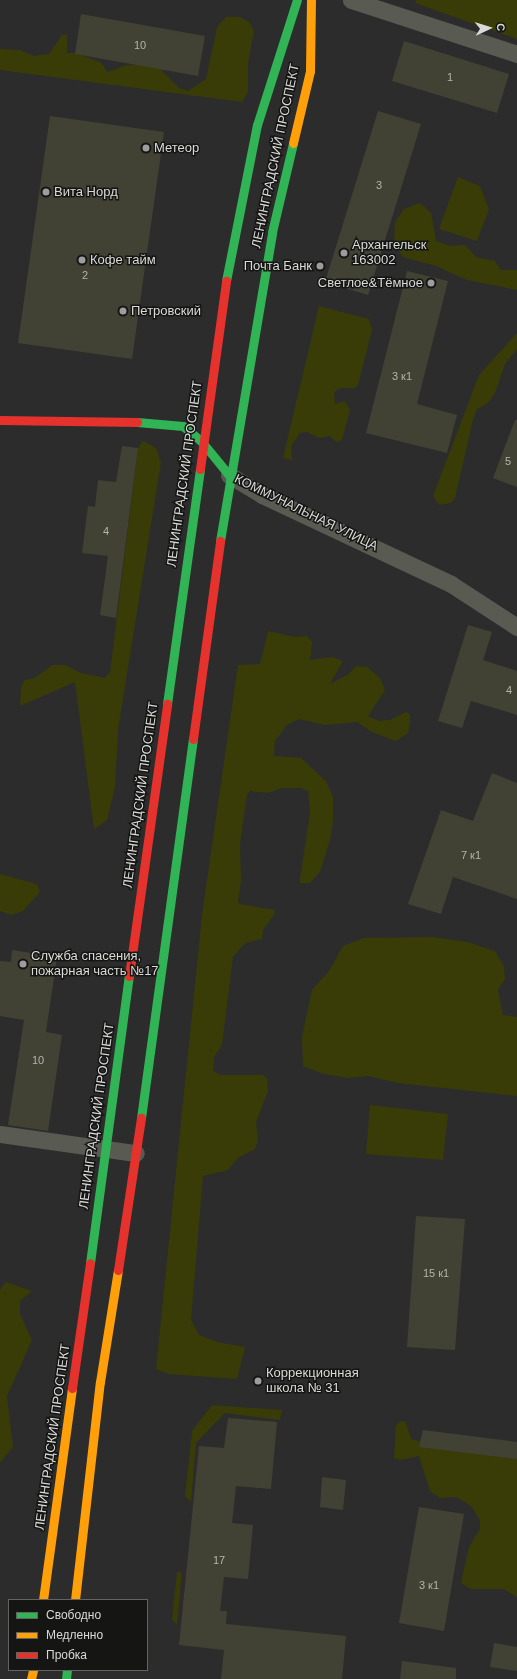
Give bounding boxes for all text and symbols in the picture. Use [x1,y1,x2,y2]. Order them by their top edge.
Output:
north arrow [469,8,509,48]
text: С [495,23,507,32]
house number: 10 [134,38,146,52]
street label: ЛЕНИНГРАДСКИЙ ПРОСПЕКТ [249,62,303,250]
house number: 1 [447,70,453,84]
place label: Метеор [154,140,199,156]
marker: Метеор [141,143,151,153]
house number: 3 [376,178,382,192]
place label: Вита Норд [54,184,118,200]
marker: Вита Норд [41,187,51,197]
place label: Архангельск 163002 [352,238,426,269]
marker: Архангельск 163002 [339,248,349,258]
place label: Кофе тайм [90,252,156,268]
marker: Кофе тайм [77,255,87,265]
place label: Почта Банк [244,258,312,274]
marker: Почта Банк [315,261,325,271]
house number: 2 [82,268,88,282]
place label: Светлое&Тёмное [318,275,423,291]
marker: Светлое&Тёмное [426,278,436,288]
place label: Петровский [131,303,201,319]
marker: Петровский [118,306,128,316]
house number: 3 к1 [392,369,412,383]
street label: ЛЕНИНГРАДСКИЙ ПРОСПЕКТ [164,380,206,568]
house number: 5 [505,454,511,468]
street label: КОММУНАЛЬНАЯ УЛИЦА [232,471,380,555]
house number: 4 [103,524,109,538]
house number: 4 [506,683,512,697]
street label: ЛЕНИНГРАДСКИЙ ПРОСПЕКТ [120,701,162,889]
house number: 7 к1 [461,848,481,862]
place label: Служба спасения, пожарная часть №17 [31,949,159,980]
marker: Служба спасения, пожарная часть №17 [18,959,28,969]
street label: ЛЕНИНГРАДСКИЙ ПРОСПЕКТ [76,1022,118,1210]
house number: 10 [32,1053,44,1067]
house number: 15 к1 [423,1266,449,1280]
street label: ЛЕНИНГРАДСКИЙ ПРОСПЕКТ [32,1343,74,1531]
place label: Коррекционная школа № 31 [266,1366,359,1397]
marker: Коррекционная школа № 31 [253,1376,263,1386]
house number: 17 [213,1553,225,1567]
house number: 3 к1 [419,1578,439,1592]
legend [8,1599,148,1671]
text: Свободно [46,1608,101,1622]
text: Медленно [46,1628,103,1642]
text: Пробка [46,1648,87,1662]

